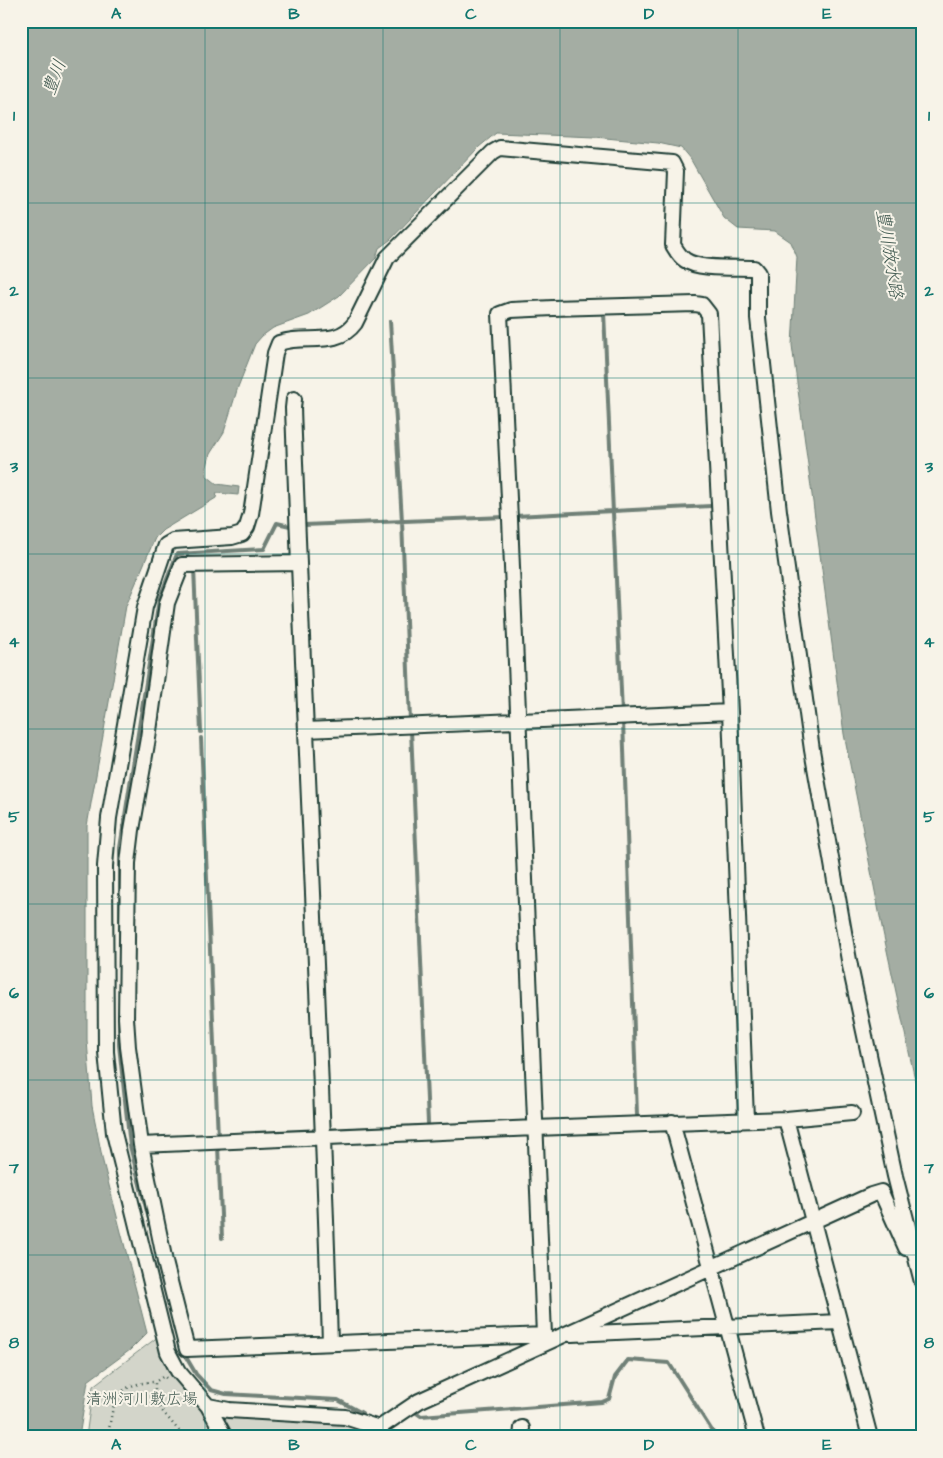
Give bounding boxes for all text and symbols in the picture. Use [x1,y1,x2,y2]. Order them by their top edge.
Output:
text: A [111,3,122,25]
text: B [288,3,300,25]
text: C [465,3,477,25]
text: D [644,3,655,25]
text: E [822,3,832,25]
water label: 豊川 [36,56,73,98]
text: 1 [13,105,16,127]
text: 1 [928,105,931,127]
water label: 豊川放水路 [870,208,909,301]
text: 2 [8,280,19,302]
text: 2 [923,280,934,302]
text: 3 [9,456,19,478]
text: 3 [924,456,934,478]
text: 4 [9,631,20,653]
text: 4 [924,631,935,653]
text: 5 [8,806,20,828]
text: 5 [923,806,935,828]
text: 6 [9,982,19,1004]
text: 6 [924,982,934,1004]
text: 7 [8,1157,19,1179]
text: 7 [923,1157,934,1179]
text: 8 [9,1332,20,1354]
text: 8 [924,1332,935,1354]
park label: 清洲河川敷広場 [86,1388,198,1410]
text: A [111,1434,122,1456]
text: B [288,1434,300,1456]
text: C [465,1434,477,1456]
text: D [644,1434,655,1456]
text: E [822,1434,832,1456]

